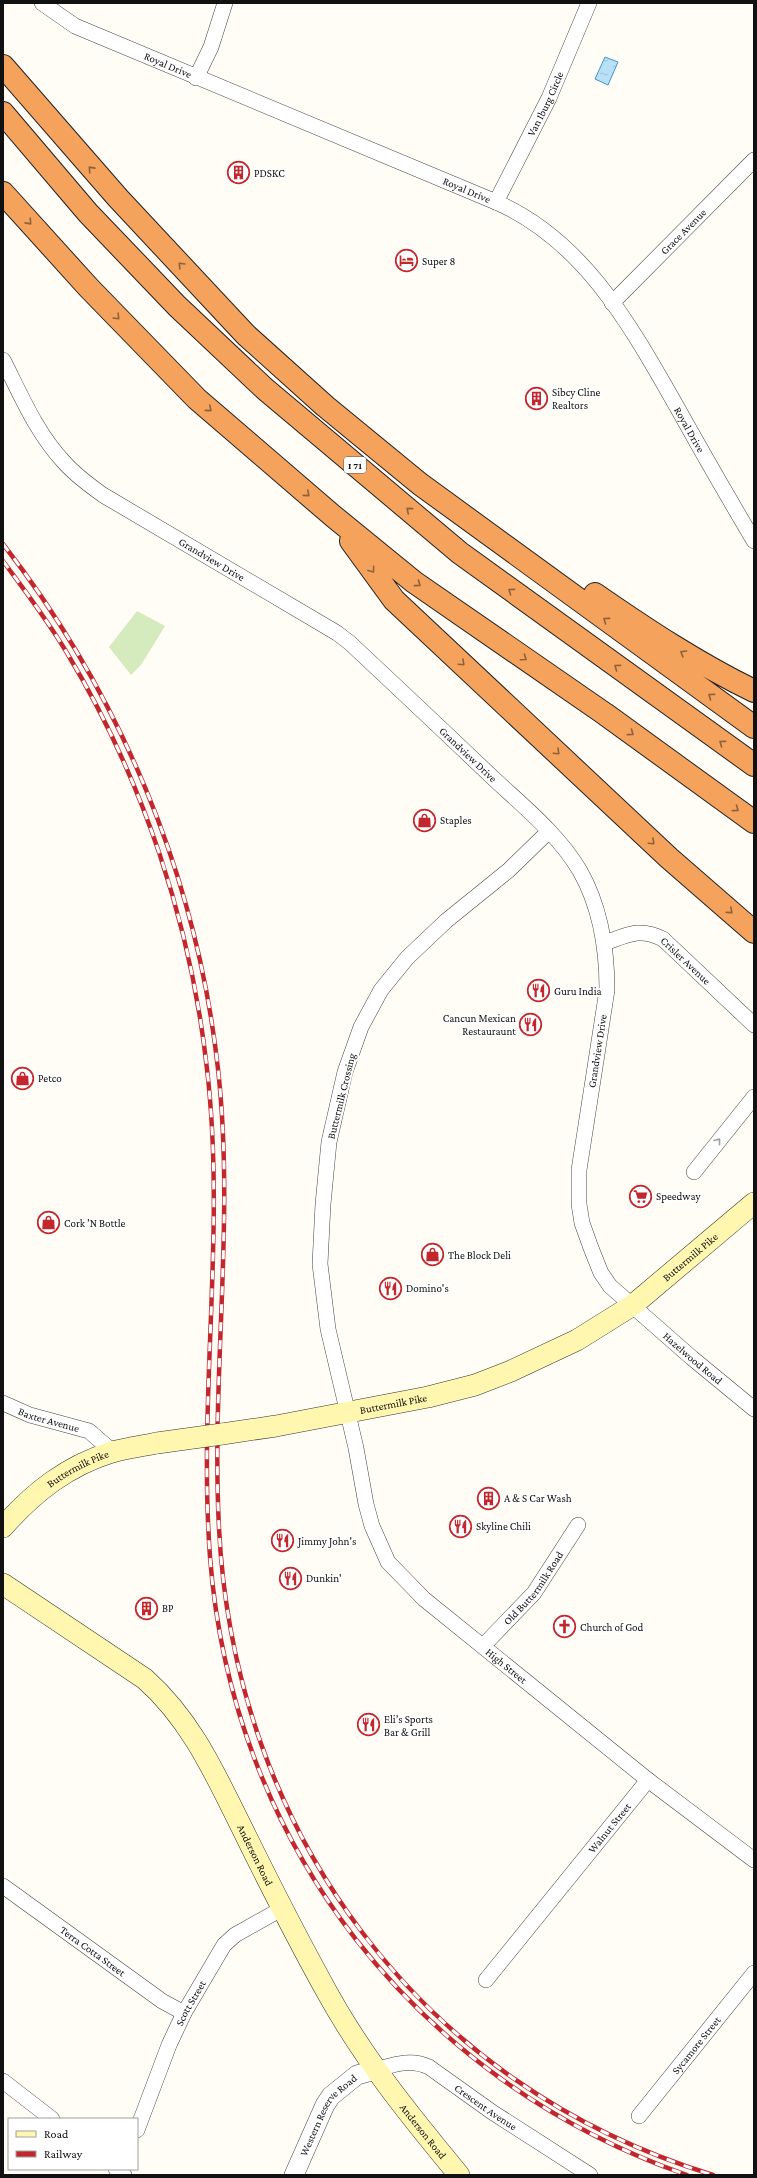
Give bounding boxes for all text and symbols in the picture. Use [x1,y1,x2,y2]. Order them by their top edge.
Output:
street label: Royal Drive [142,50,194,80]
street label: Van Iburg Circle [525,69,566,138]
building icon: PDSKC [226,160,252,186]
one-way arrow [89,166,96,174]
place label: PDSKC [254,167,285,179]
street label: Royal Drive [441,175,493,205]
street label: Grace Avenue [658,206,709,257]
one-way arrow [24,217,32,225]
hotel icon: Super 8 [393,248,419,274]
place label: Super 8 [422,255,456,268]
one-way arrow [178,262,186,270]
one-way arrow [112,312,120,320]
building icon: Sibcy Cline Realtors [524,385,550,411]
place label: Sibcy Cline Realtors [552,386,601,411]
one-way arrow [204,405,212,412]
street label: Royal Drive [672,405,707,455]
road number: I 71 [344,457,366,473]
one-way arrow [303,490,310,497]
one-way arrow [406,508,414,515]
street label: Grandview Drive [177,535,247,583]
one-way arrow [367,566,374,573]
one-way arrow [413,579,420,586]
one-way arrow [508,588,515,596]
one-way arrow [603,618,610,625]
one-way arrow [680,650,687,658]
one-way arrow [520,653,527,660]
one-way arrow [457,659,465,666]
one-way arrow [614,665,621,672]
one-way arrow [708,693,715,701]
street label: Grandview Drive [437,724,499,785]
one-way arrow [627,728,634,736]
one-way arrow [720,740,727,747]
one-way arrow [552,748,560,755]
one-way arrow [732,804,739,811]
shop icon: Staples [412,807,438,833]
place label: Staples [440,814,472,827]
one-way arrow [647,837,654,844]
one-way arrow [725,907,733,914]
street label: Crisler Avenue [658,934,713,987]
restaurant icon: Guru India [526,978,552,1004]
place label: Guru India [554,985,602,997]
restaurant icon: Cancun Mexican Restauraunt [518,1011,544,1037]
place label: Cancun Mexican Restauraunt [443,1012,516,1037]
street label: Grandview Drive [585,1013,609,1089]
street label: Buttermilk Crossing [325,1051,359,1140]
shop icon: Petco [10,1065,36,1091]
place label: Petco [38,1072,62,1084]
one-way arrow [714,1139,721,1146]
supermarket icon: Speedway [627,1183,653,1209]
place label: Speedway [656,1190,701,1203]
shop icon: Cork ’N Bottle [35,1210,61,1236]
place label: Cork ’N Bottle [64,1217,126,1229]
street label: Buttermilk Pike [660,1230,720,1284]
shop icon: The Block Deli [419,1242,445,1268]
place label: The Block Deli [448,1249,511,1261]
restaurant icon: Domino's [378,1275,404,1301]
place label: Domino's [406,1282,449,1294]
street label: Hazelwood Road [661,1330,725,1387]
street label: Buttermilk Pike [359,1391,428,1416]
street label: Baxter Avenue [17,1405,81,1434]
street label: Buttermilk Pike [44,1447,110,1490]
building icon: A & S Car Wash [476,1485,502,1511]
place label: A & S Car Wash [504,1492,572,1504]
restaurant icon: Skyline Chili [447,1513,473,1539]
place label: Skyline Chili [476,1520,531,1533]
restaurant icon: Jimmy John's [270,1528,296,1554]
place label: Jimmy John's [297,1535,356,1548]
street label: Old Buttermilk Road [501,1549,566,1627]
restaurant icon: Dunkin' [278,1565,304,1591]
place label: Dunkin' [306,1572,342,1584]
building icon: BP [133,1595,159,1621]
place label: BP [162,1602,174,1614]
church icon: Church of God [551,1614,577,1640]
place label: Church of God [580,1621,644,1633]
street label: High Street [484,1646,530,1686]
restaurant icon: Eli’s Sports Bar & Grill [355,1712,381,1738]
place label: Eli’s Sports Bar & Grill [384,1713,433,1738]
street label: Walnut Street [586,1800,633,1855]
street label: Anderson Road [235,1822,276,1888]
street label: Terra Cotta Street [58,1924,128,1979]
street label: Scott Street [173,1978,208,2028]
street label: Sycamore Street [669,2014,723,2076]
street label: Western Reserve Road [297,2072,359,2158]
street label: Crescent Avenue [452,2081,519,2133]
street label: Anderson Road [398,2101,449,2161]
legend [8,2118,138,2170]
text: Road [44,2127,69,2141]
text: Railway [44,2147,83,2161]

